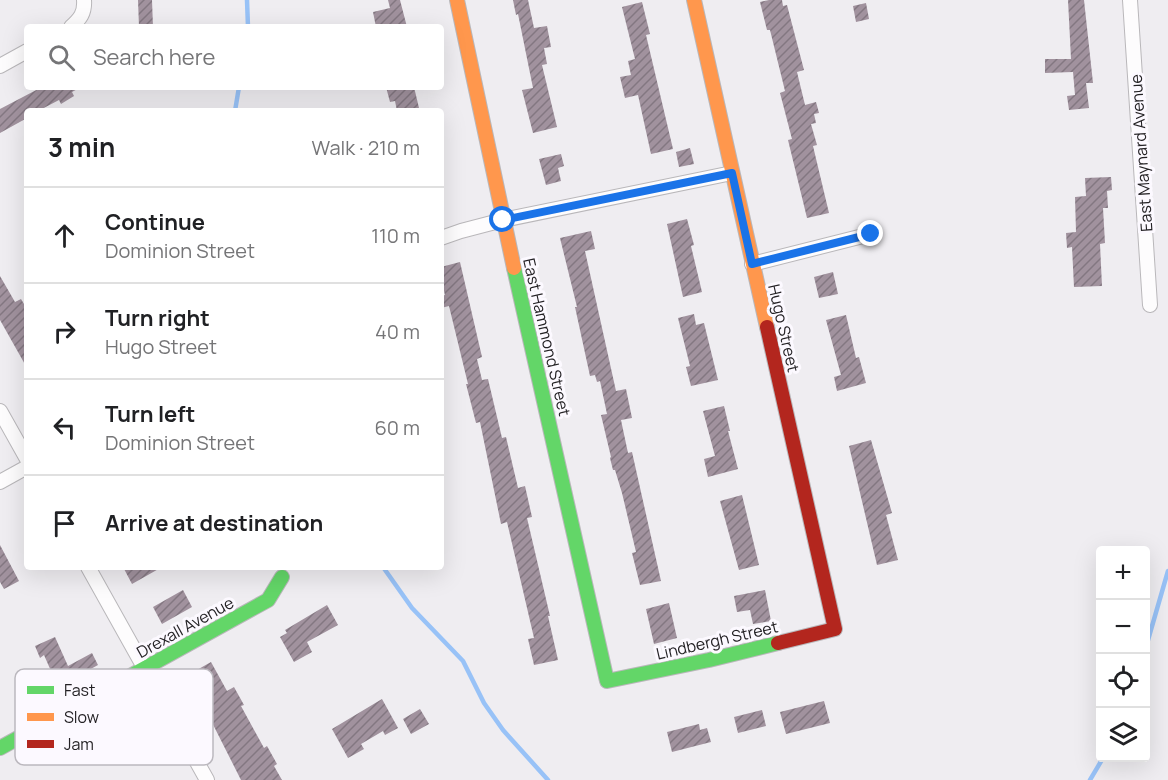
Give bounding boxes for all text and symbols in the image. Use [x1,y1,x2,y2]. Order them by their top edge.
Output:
search box [24,24,444,90]
icon: search [45,41,78,74]
text: Search here [93,42,215,72]
street label: East Maynard Avenue [1125,74,1157,232]
text: 3 min [48,129,115,165]
text: Walk · 210 m [312,134,420,161]
route start [489,206,515,232]
text: Continue [105,207,205,237]
icon: ahead [48,219,81,252]
route end [857,220,883,246]
text: 110 m [371,222,420,249]
text: Dominion Street [105,237,255,264]
street label: East Hammond Street [518,256,576,418]
street label: Hugo Street [763,282,805,374]
text: Turn right [105,303,210,333]
icon: right [48,315,81,348]
text: 40 m [375,318,420,345]
text: Hugo Street [105,333,217,360]
text: Turn left [105,399,195,429]
icon: left [48,411,81,444]
text: 60 m [374,414,420,441]
text: Dominion Street [105,429,255,456]
icon: arrive [48,507,81,540]
text: Arrive at destination [105,508,323,538]
map controls [1096,546,1150,762]
button: + [1096,546,1150,600]
street label: Drexall Avenue [133,591,237,663]
button: − [1096,600,1150,654]
street label: Lindbergh Street [654,615,780,665]
button: locate [1096,654,1150,708]
legend [15,669,213,765]
text: Fast [64,679,95,701]
text: Slow [64,706,99,728]
button: layers [1096,708,1150,762]
text: Jam [64,733,94,755]

